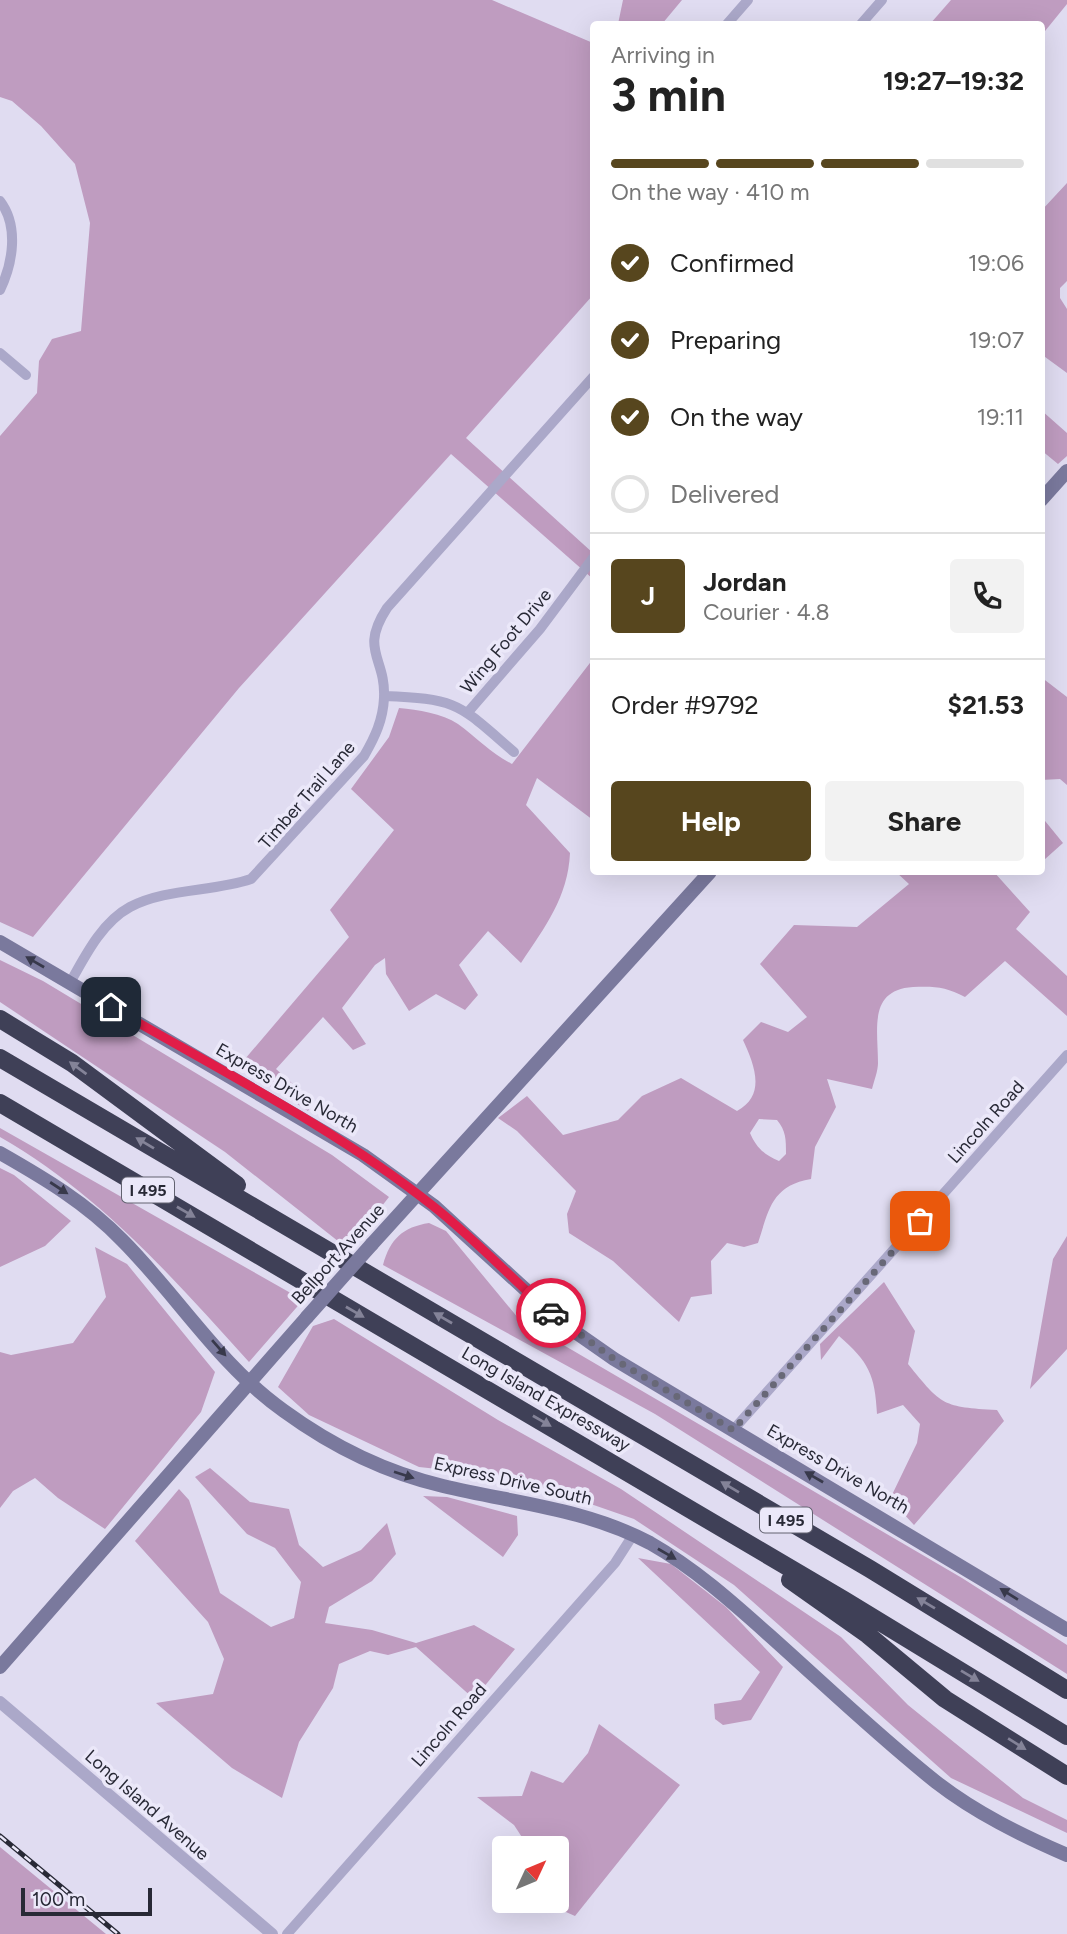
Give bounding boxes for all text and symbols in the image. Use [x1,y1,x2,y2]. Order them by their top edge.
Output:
text: Arriving in [611,41,715,69]
text: 19:27–19:32 [883,65,1024,97]
text: 3 min [611,67,726,123]
text: On the way · 410 m [611,178,810,206]
icon: check [611,244,649,282]
text: Confirmed [670,247,794,279]
text: 19:06 [968,249,1024,277]
icon: check [611,321,649,359]
text: Preparing [670,324,781,356]
text: 19:07 [969,326,1024,354]
icon: check [611,398,649,436]
text: On the way [670,401,803,433]
text: 19:11 [977,403,1024,431]
text: Delivered [670,478,779,510]
button: phone [950,559,1024,633]
text: Jordan [703,566,786,598]
text: J [641,580,655,612]
street label: Wing Foot Drive [456,584,556,698]
text: Courier · 4.8 [703,598,830,626]
text: Order #9792 [611,689,759,721]
text: $21.53 [948,689,1024,721]
street label: Timber Trail Lane [254,736,360,853]
button: Help [611,781,811,861]
button: Share [825,781,1024,861]
one-way arrow [25,956,45,968]
pin [81,977,141,1037]
icon: home [92,988,130,1026]
street label: Express Drive North [212,1038,362,1138]
one-way arrow [69,1061,87,1075]
street label: Lincoln Road [943,1076,1029,1168]
one-way arrow [135,1137,154,1149]
road number: I 495 [122,1178,174,1202]
one-way arrow [49,1181,68,1194]
pin [890,1191,950,1251]
street label: Bellport Avenue [287,1199,389,1309]
icon: bag [901,1202,939,1240]
one-way arrow [176,1206,195,1218]
courier [516,1278,586,1348]
icon: car [532,1294,570,1332]
one-way arrow [345,1305,365,1317]
one-way arrow [434,1312,453,1325]
one-way arrow [211,1339,227,1357]
street label: Long Island Expressway [458,1342,635,1457]
one-way arrow [532,1415,551,1428]
street label: Express Drive North [763,1419,913,1519]
street label: Express Drive South [432,1452,594,1510]
one-way arrow [394,1470,415,1480]
one-way arrow [804,1471,824,1483]
one-way arrow [720,1481,740,1493]
road number: I 495 [760,1508,812,1532]
one-way arrow [658,1548,677,1560]
one-way arrow [1000,1587,1019,1600]
one-way arrow [916,1596,935,1609]
one-way arrow [961,1669,980,1682]
street label: Lincoln Road [407,1679,491,1771]
one-way arrow [1007,1738,1026,1751]
street label: Long Island Avenue [80,1745,214,1865]
north arrow [492,1836,569,1913]
map controls [492,1836,569,1913]
scale bar [21,1885,152,1917]
text: 100 m [32,1888,85,1911]

